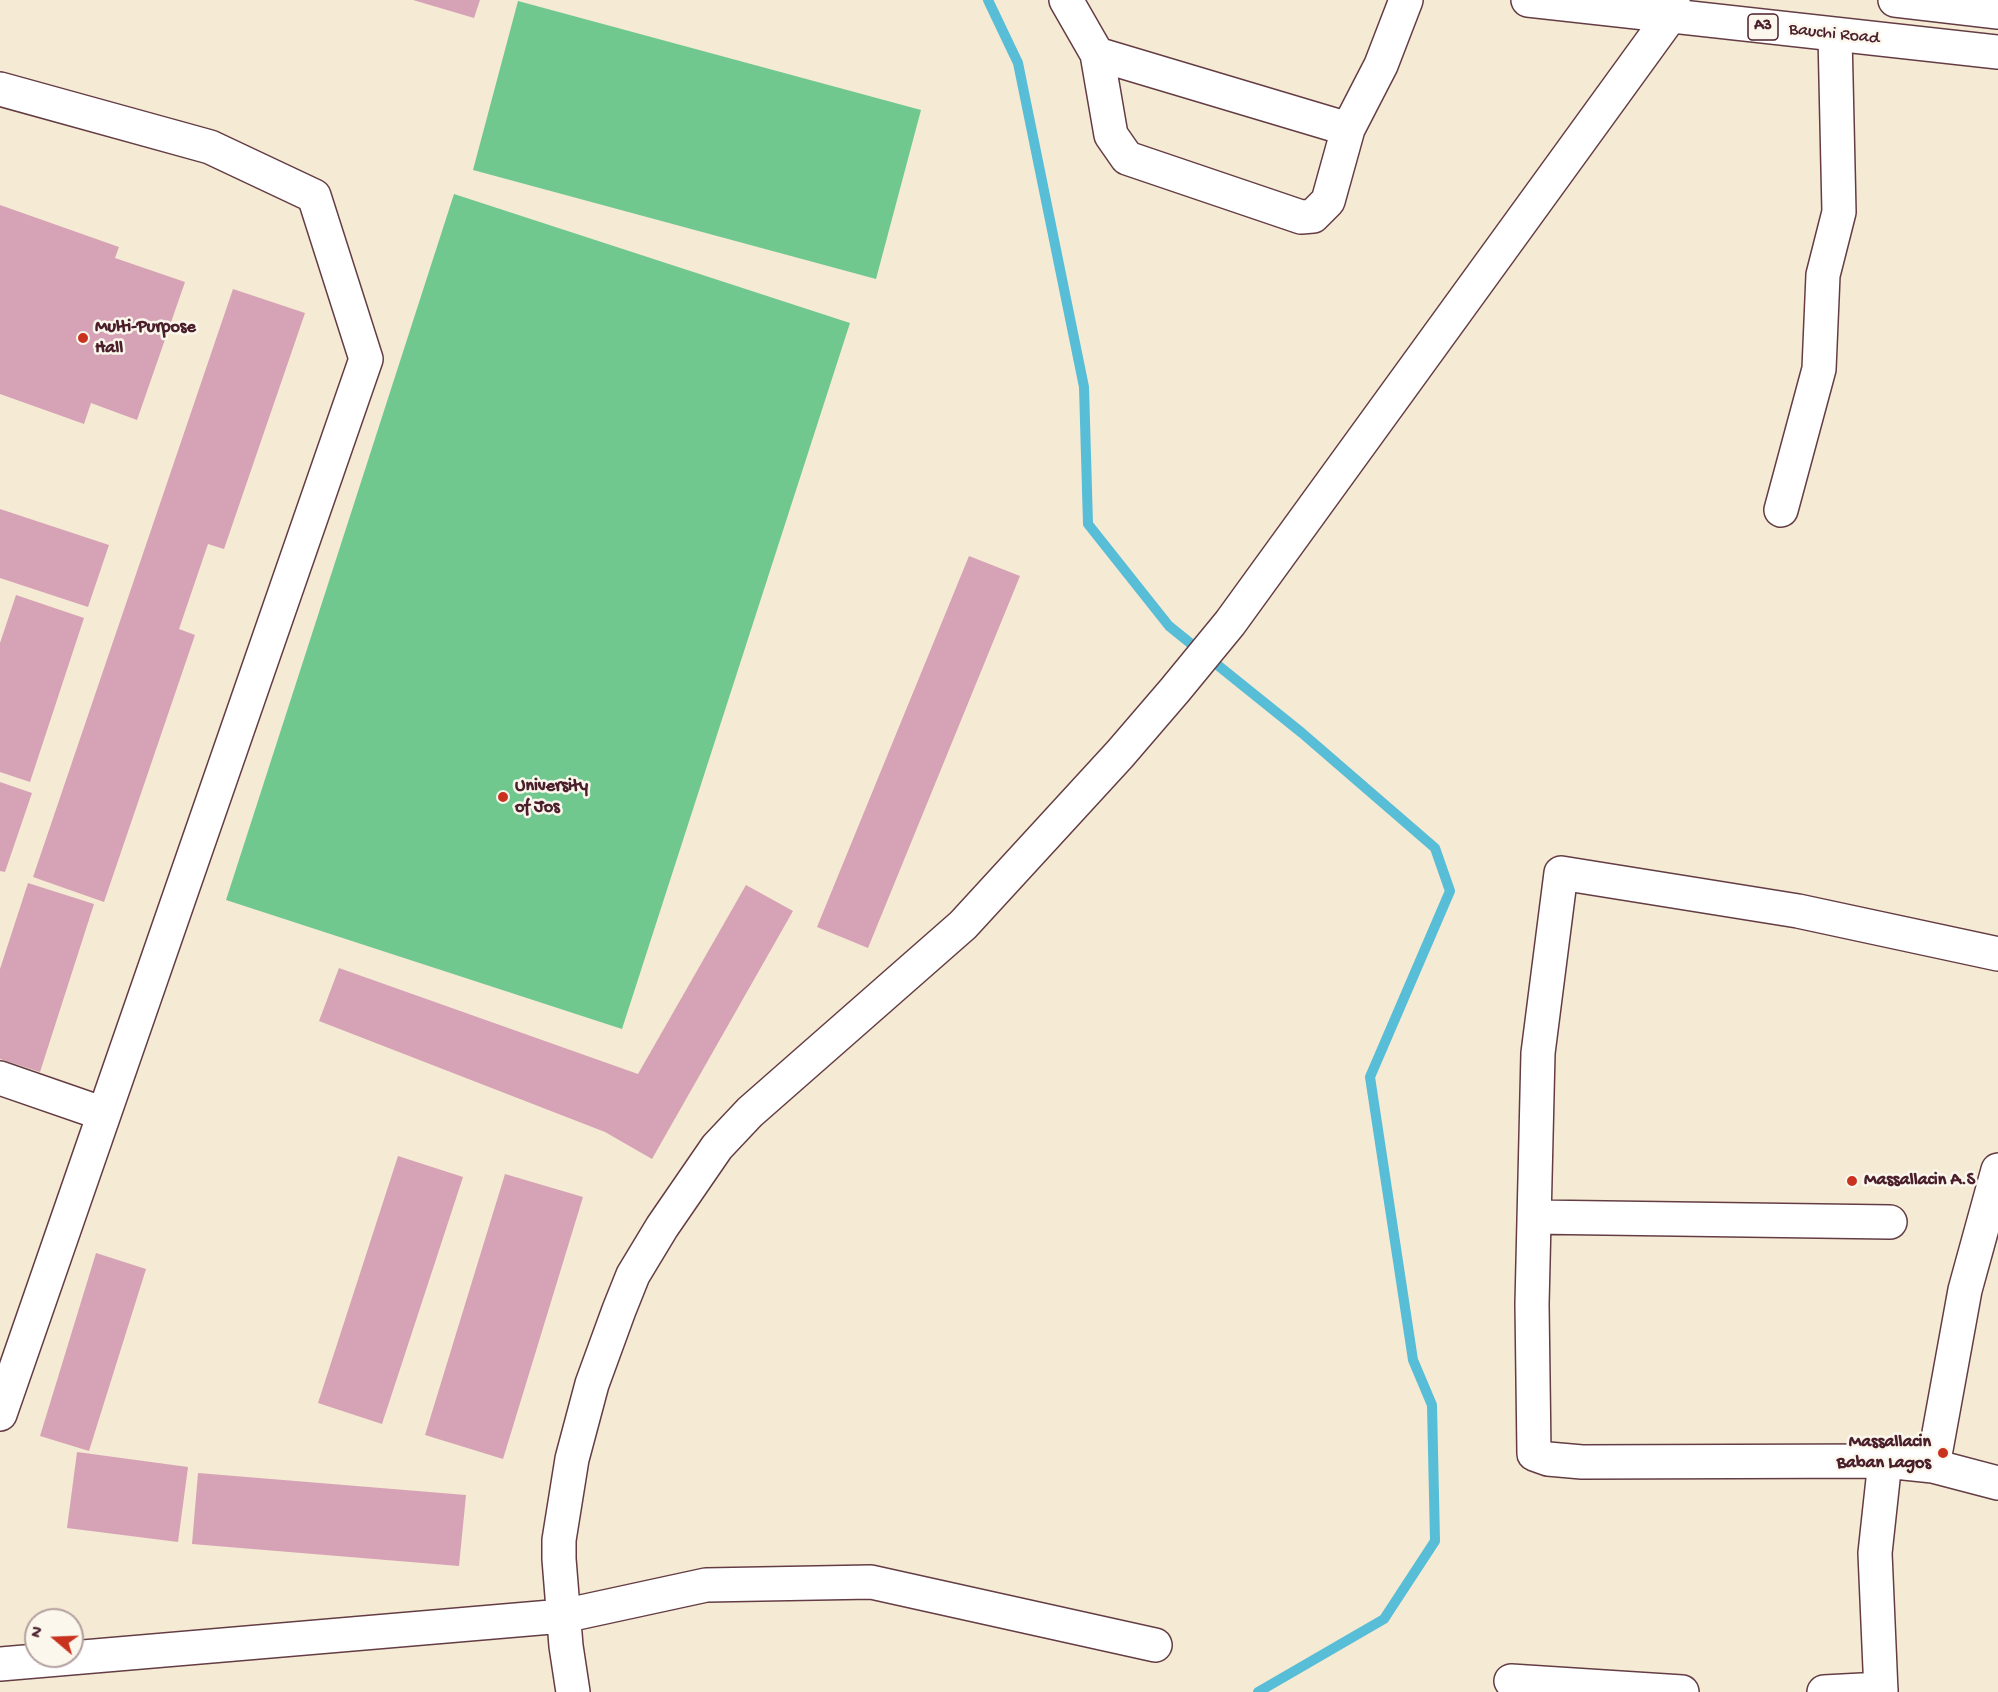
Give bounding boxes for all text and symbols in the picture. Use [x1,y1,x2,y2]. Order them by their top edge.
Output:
road number: A3 [1748,14,1778,40]
street label: Bauchi Road [1788,20,1880,50]
place label: Multi-Purpose Hall [95,317,196,360]
marker: Multi-Purpose Hall [76,331,90,345]
place label: University of Jos [515,776,588,818]
marker: University of Jos [496,790,510,804]
place label: Massallacin A.S [1864,1170,1975,1192]
marker: Massallacin A.S [1845,1174,1859,1188]
place label: Massallacin Baban Lagos [1837,1432,1931,1474]
marker: Massallacin Baban Lagos [1936,1446,1950,1460]
north arrow [24,1608,84,1668]
text: N [28,1625,49,1641]

